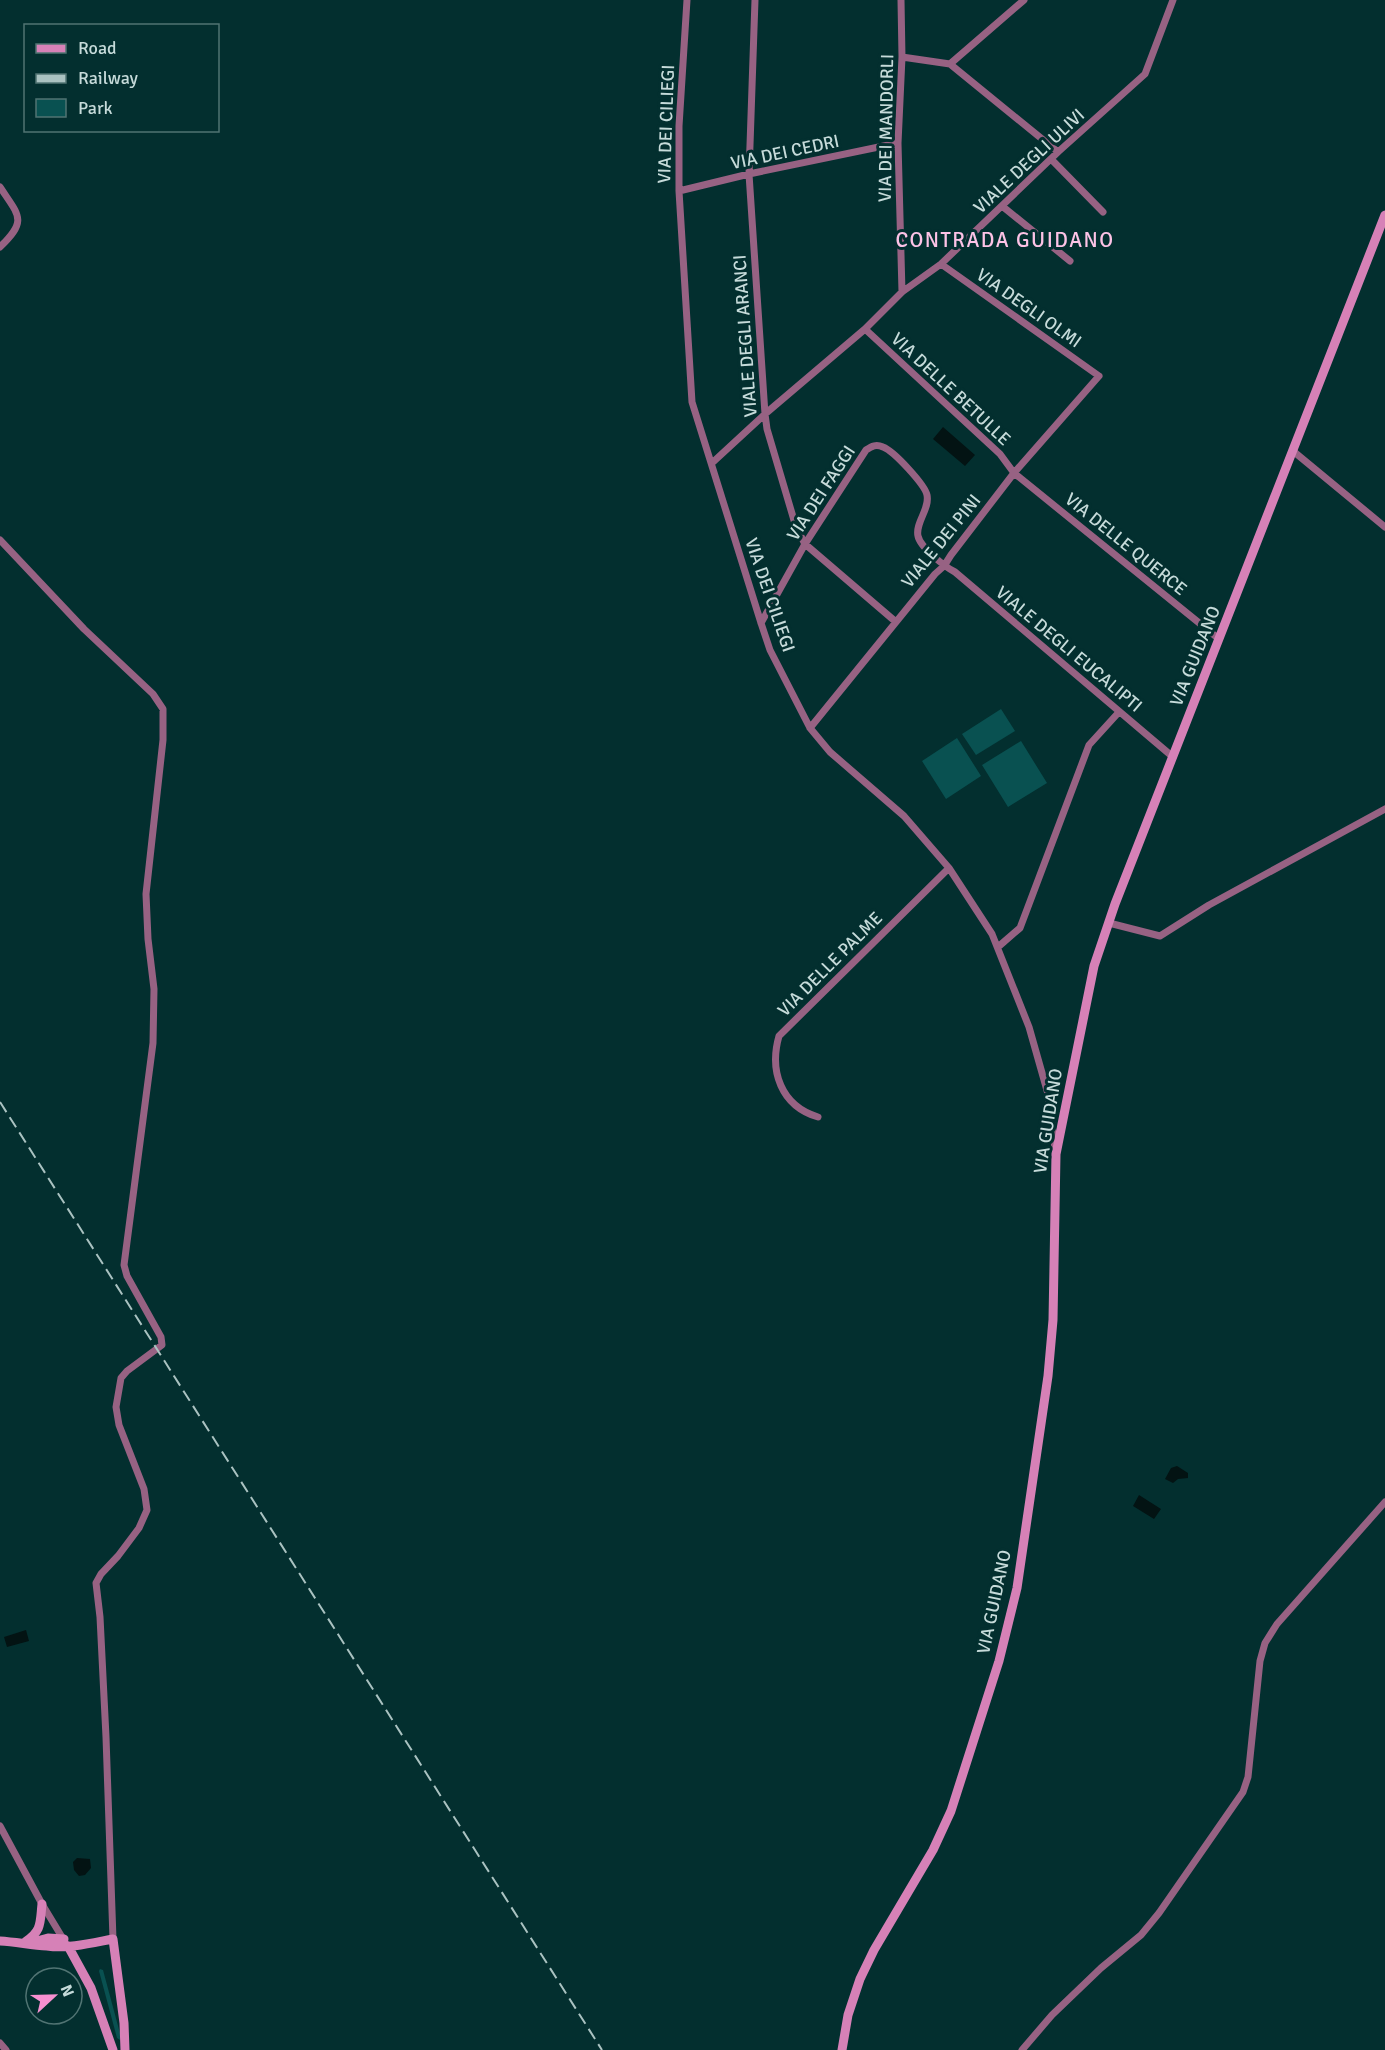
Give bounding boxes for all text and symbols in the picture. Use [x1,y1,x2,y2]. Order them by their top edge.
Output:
legend [24,24,219,132]
text: Road [78,37,117,59]
street label: VIA DEI MANDORLI [874,54,898,202]
street label: VIA DEI CILIEGI [653,64,679,184]
text: Railway [78,67,139,89]
text: Park [78,97,113,119]
street label: VIALE DEGLI ULIVI [969,104,1089,218]
street label: VIA DEI CEDRI [729,130,841,174]
district label: CONTRADA GUIDANO [895,227,1115,253]
street label: VIALE DEGLI ARANCI [728,254,762,418]
street label: VIA DEGLI OLMI [972,264,1086,352]
street label: VIA DELLE BETULLE [887,328,1015,450]
street label: VIA DEI FAGGI [782,441,860,545]
street label: VIA DELLE QUERCE [1061,488,1191,600]
street label: VIALE DEI PINI [897,490,985,592]
street label: VIA DEI CILIEGI [740,535,800,655]
street label: VIALE DEGLI EUCALIPTI [991,581,1147,717]
street label: VIA GUIDANO [1165,603,1225,709]
street label: VIA DELLE PALME [773,907,887,1021]
street label: VIA GUIDANO [1029,1067,1067,1175]
street label: VIA GUIDANO [972,1548,1016,1656]
north arrow [24,1966,84,2026]
text: N [56,1982,78,2000]

